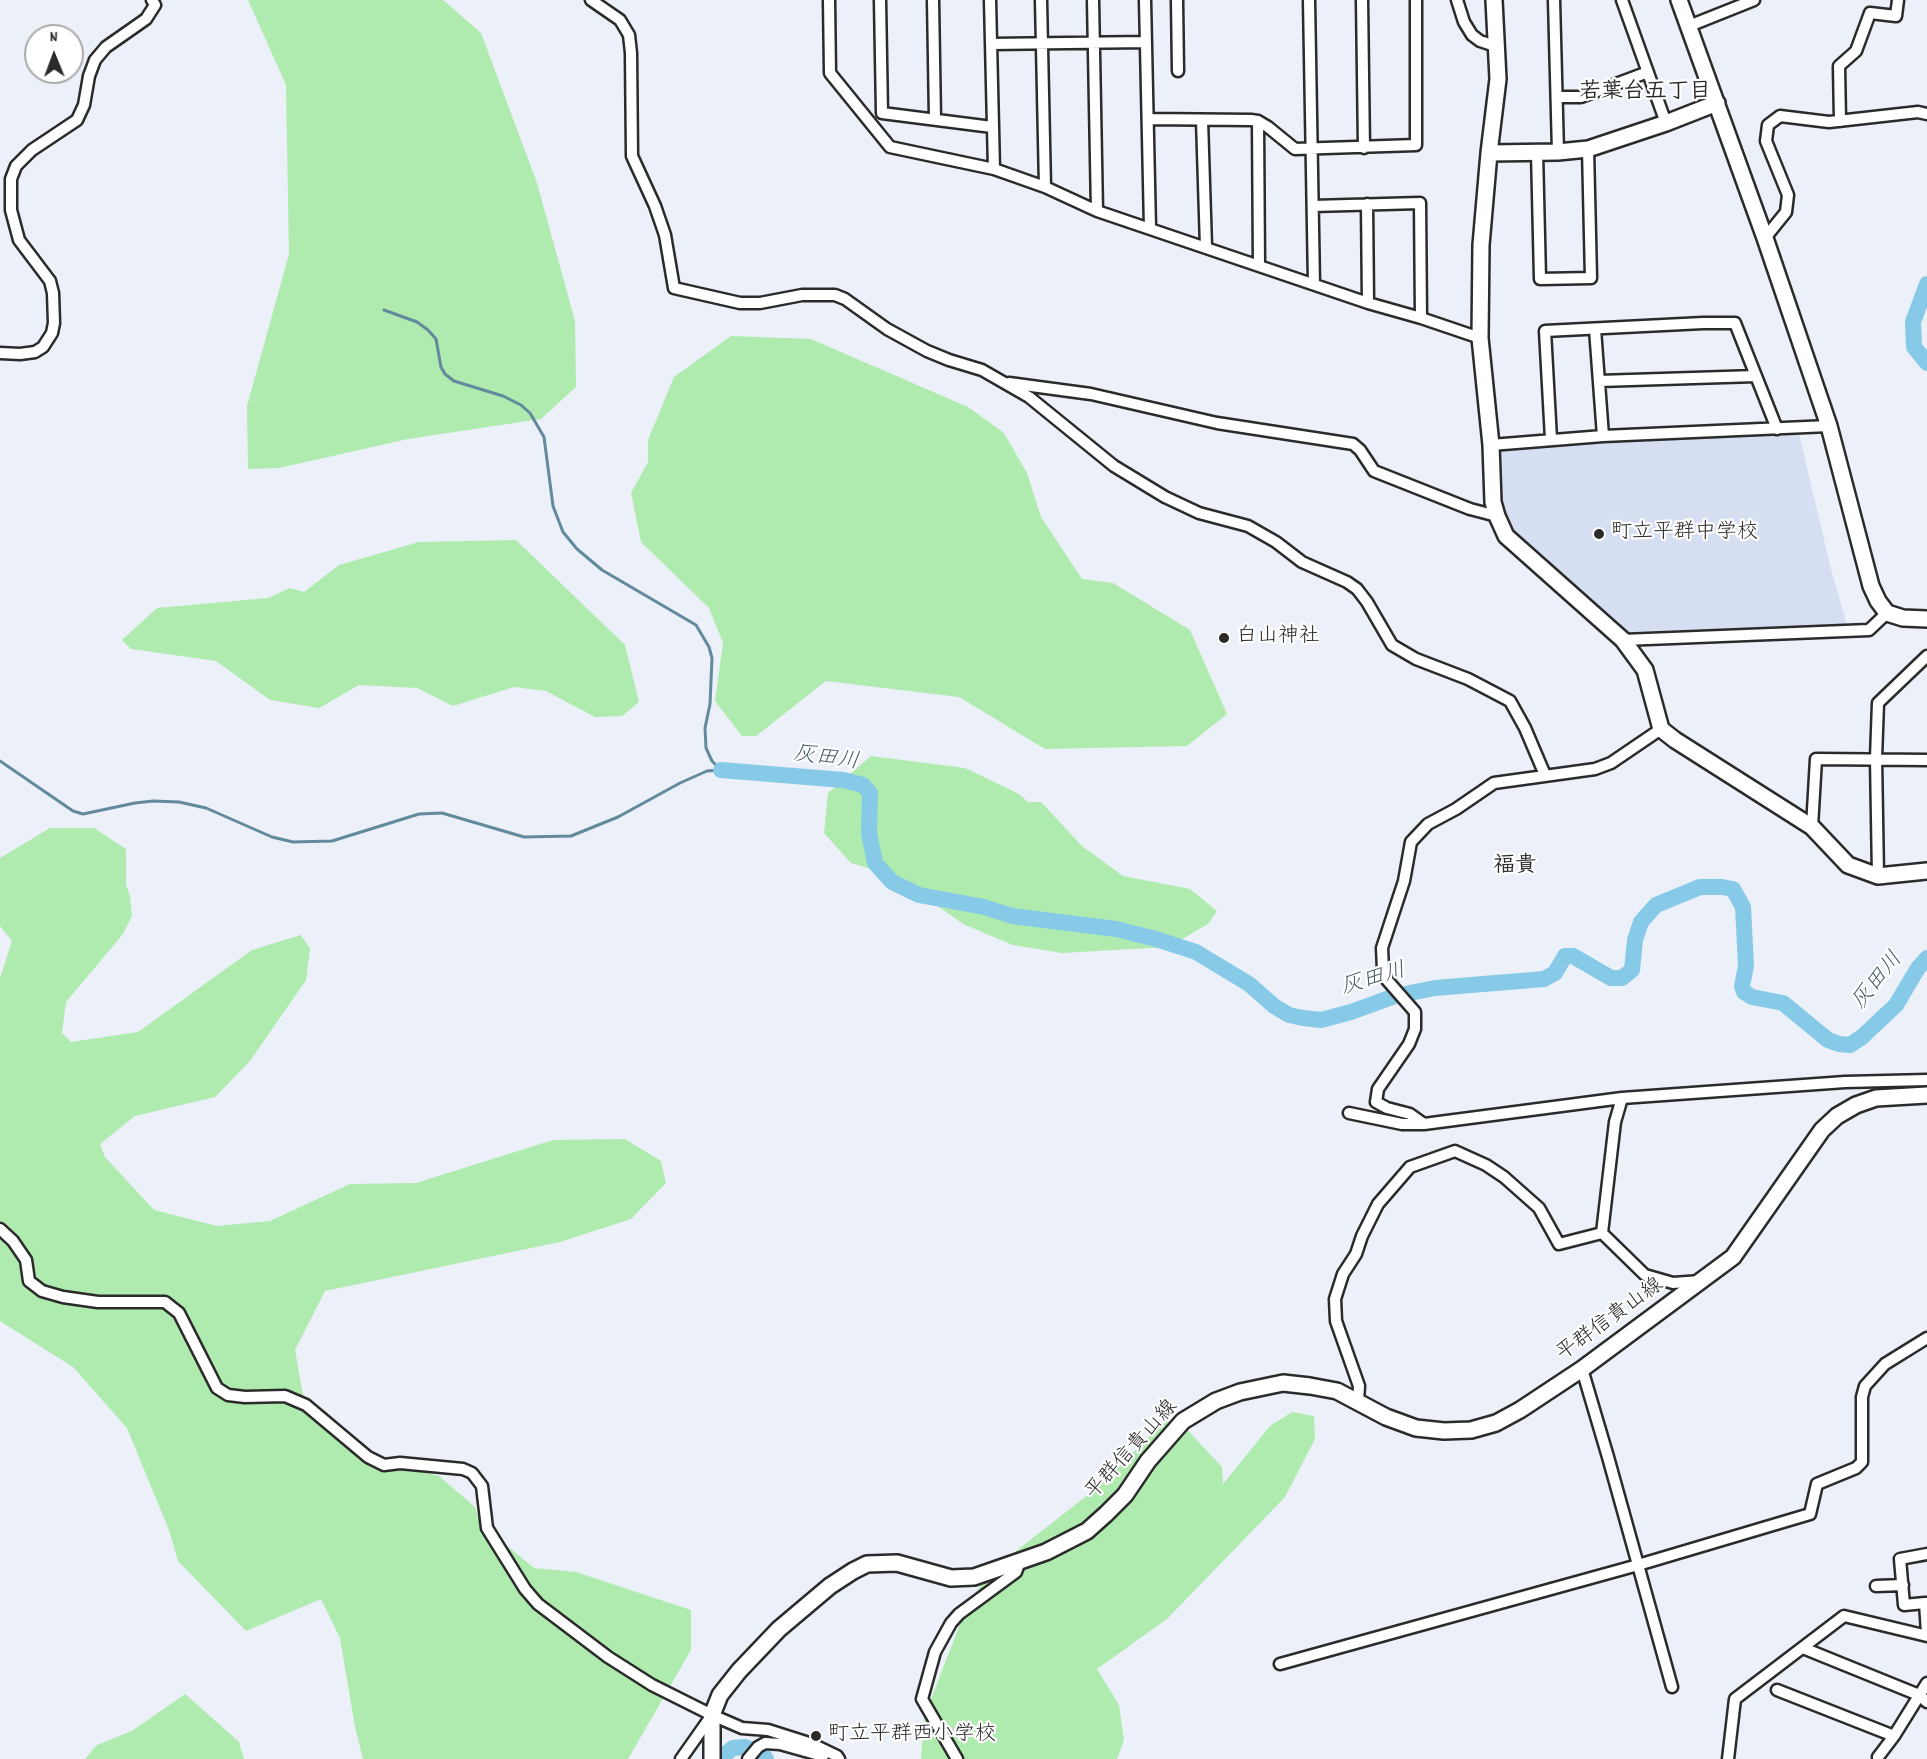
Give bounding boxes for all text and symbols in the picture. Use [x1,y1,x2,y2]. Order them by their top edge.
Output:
north arrow [24,24,84,84]
text: N [50,26,58,49]
district label: 若葉台五丁目 [1579,81,1711,107]
place label: 町立平群中学校 [1611,521,1758,547]
marker: 町立平群中学校 [1592,527,1606,541]
place label: 白山神社 [1236,625,1320,651]
marker: 白山神社 [1217,631,1231,645]
water label: 灰田川 [791,742,861,778]
district label: 福貴 [1493,855,1537,881]
water label: 灰田川 [1848,948,1910,1016]
water label: 灰田川 [1339,959,1409,1003]
street label: 平群信貴山線 [1553,1274,1669,1368]
street label: 平群信貴山線 [1081,1396,1185,1506]
place label: 町立平群西小学校 [828,1723,996,1749]
marker: 町立平群西小学校 [809,1729,823,1743]

